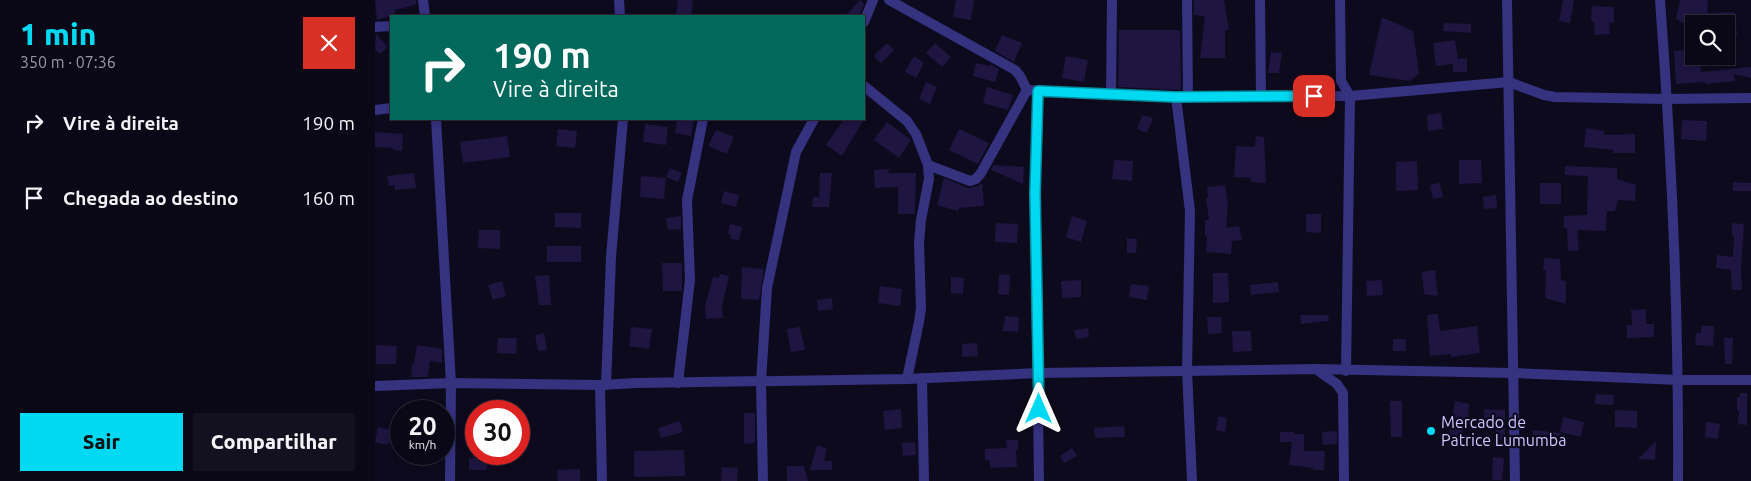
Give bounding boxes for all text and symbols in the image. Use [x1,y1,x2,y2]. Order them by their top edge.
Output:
map controls [1685,15,1735,65]
button: search [1685,15,1735,65]
text: 1 min [20,17,96,51]
button: close [303,17,355,69]
icon: right [410,35,475,100]
text: 190 m [493,35,591,75]
text: 350 m · 07:36 [20,53,116,71]
pin [1293,75,1335,117]
text: Vire à direita [493,76,619,101]
icon: arrive [1300,82,1328,110]
icon: right [20,109,48,137]
text: Vire à direita [63,112,179,134]
text: 190 m [302,112,355,134]
icon: arrive [20,184,48,212]
text: Chegada ao destino [63,187,239,209]
text: 160 m [302,187,355,209]
position arrow [1012,382,1064,434]
speed limit sign: 30 [465,400,530,465]
text: 20 [408,412,437,440]
button: Sair [20,413,183,471]
button: Compartilhar [193,413,355,471]
place label: Mercado de Patrice Lumumba [1441,413,1566,449]
marker: Mercado de Patrice Lumumba [1425,425,1437,437]
text: km/h [409,438,436,451]

